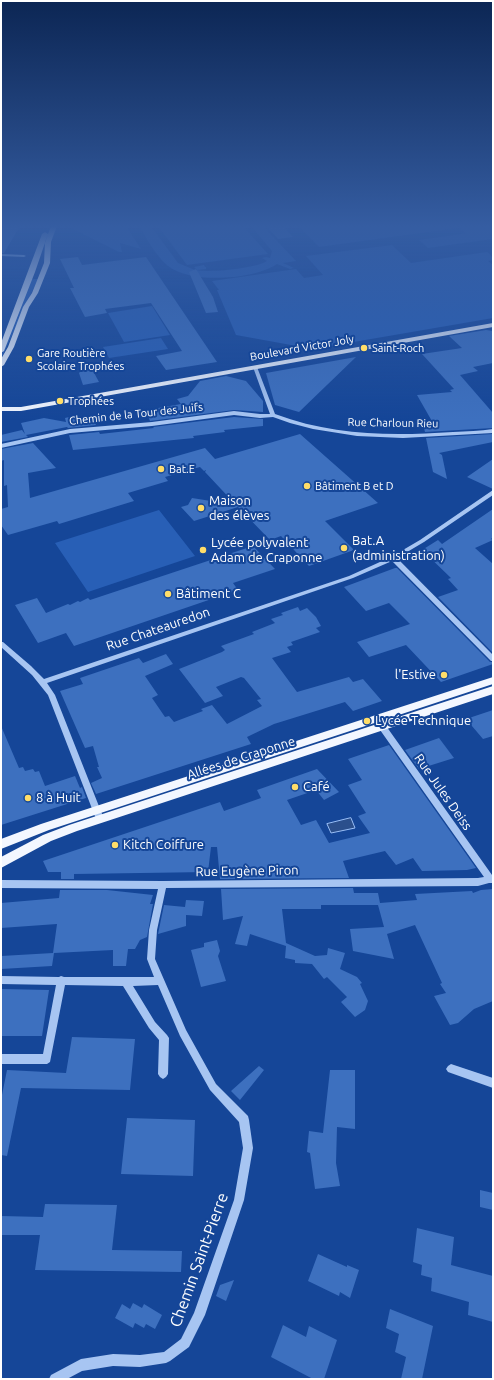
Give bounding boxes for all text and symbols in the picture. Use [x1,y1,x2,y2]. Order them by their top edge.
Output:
street label: Boulevard Victor Joly [249,332,355,364]
place label: Saint-Roch [372,341,424,355]
marker: Saint-Roch [359,343,369,353]
place label: Gare Routière Scolaire Trophées [37,346,124,372]
marker: Gare Routière Scolaire Trophées [24,354,34,364]
place label: Trophées [68,394,114,408]
marker: Trophées [55,396,65,406]
street label: Chemin de la Tour des Juifs [69,400,203,428]
street label: Rue Charloun Rieu [347,416,439,430]
place label: Bat.E [169,462,195,476]
marker: Bat.E [156,464,166,474]
place label: Bâtiment B et D [315,479,394,493]
marker: Bâtiment B et D [302,481,312,491]
place label: Maison des élèves [209,493,269,524]
marker: Maison des élèves [196,503,206,513]
place label: Bat.A (administration) [352,533,445,564]
place label: Lycée polyvalent Adam de Craponne [211,535,322,566]
marker: Bat.A (administration) [339,543,349,553]
marker: Lycée polyvalent Adam de Craponne [198,545,208,555]
place label: Bâtiment C [176,586,241,602]
marker: Bâtiment C [163,589,173,599]
street label: Rue Chateauredon [104,604,212,654]
place label: l'Estive [395,667,436,683]
marker: l'Estive [439,670,449,680]
place label: Lycée Technique [375,713,471,729]
marker: Lycée Technique [362,716,372,726]
street label: Allées de Craponne [185,733,297,783]
street label: Rue Jules Deiss [411,751,475,833]
place label: Café [303,779,330,795]
marker: Café [290,782,300,792]
place label: 8 à Huit [36,790,81,806]
marker: 8 à Huit [23,793,33,803]
place label: Kitch Coiffure [123,837,204,853]
marker: Kitch Coiffure [110,840,120,850]
street label: Rue Eugène Piron [195,862,299,880]
street label: Chemin Saint-Pierre [166,1190,232,1330]

